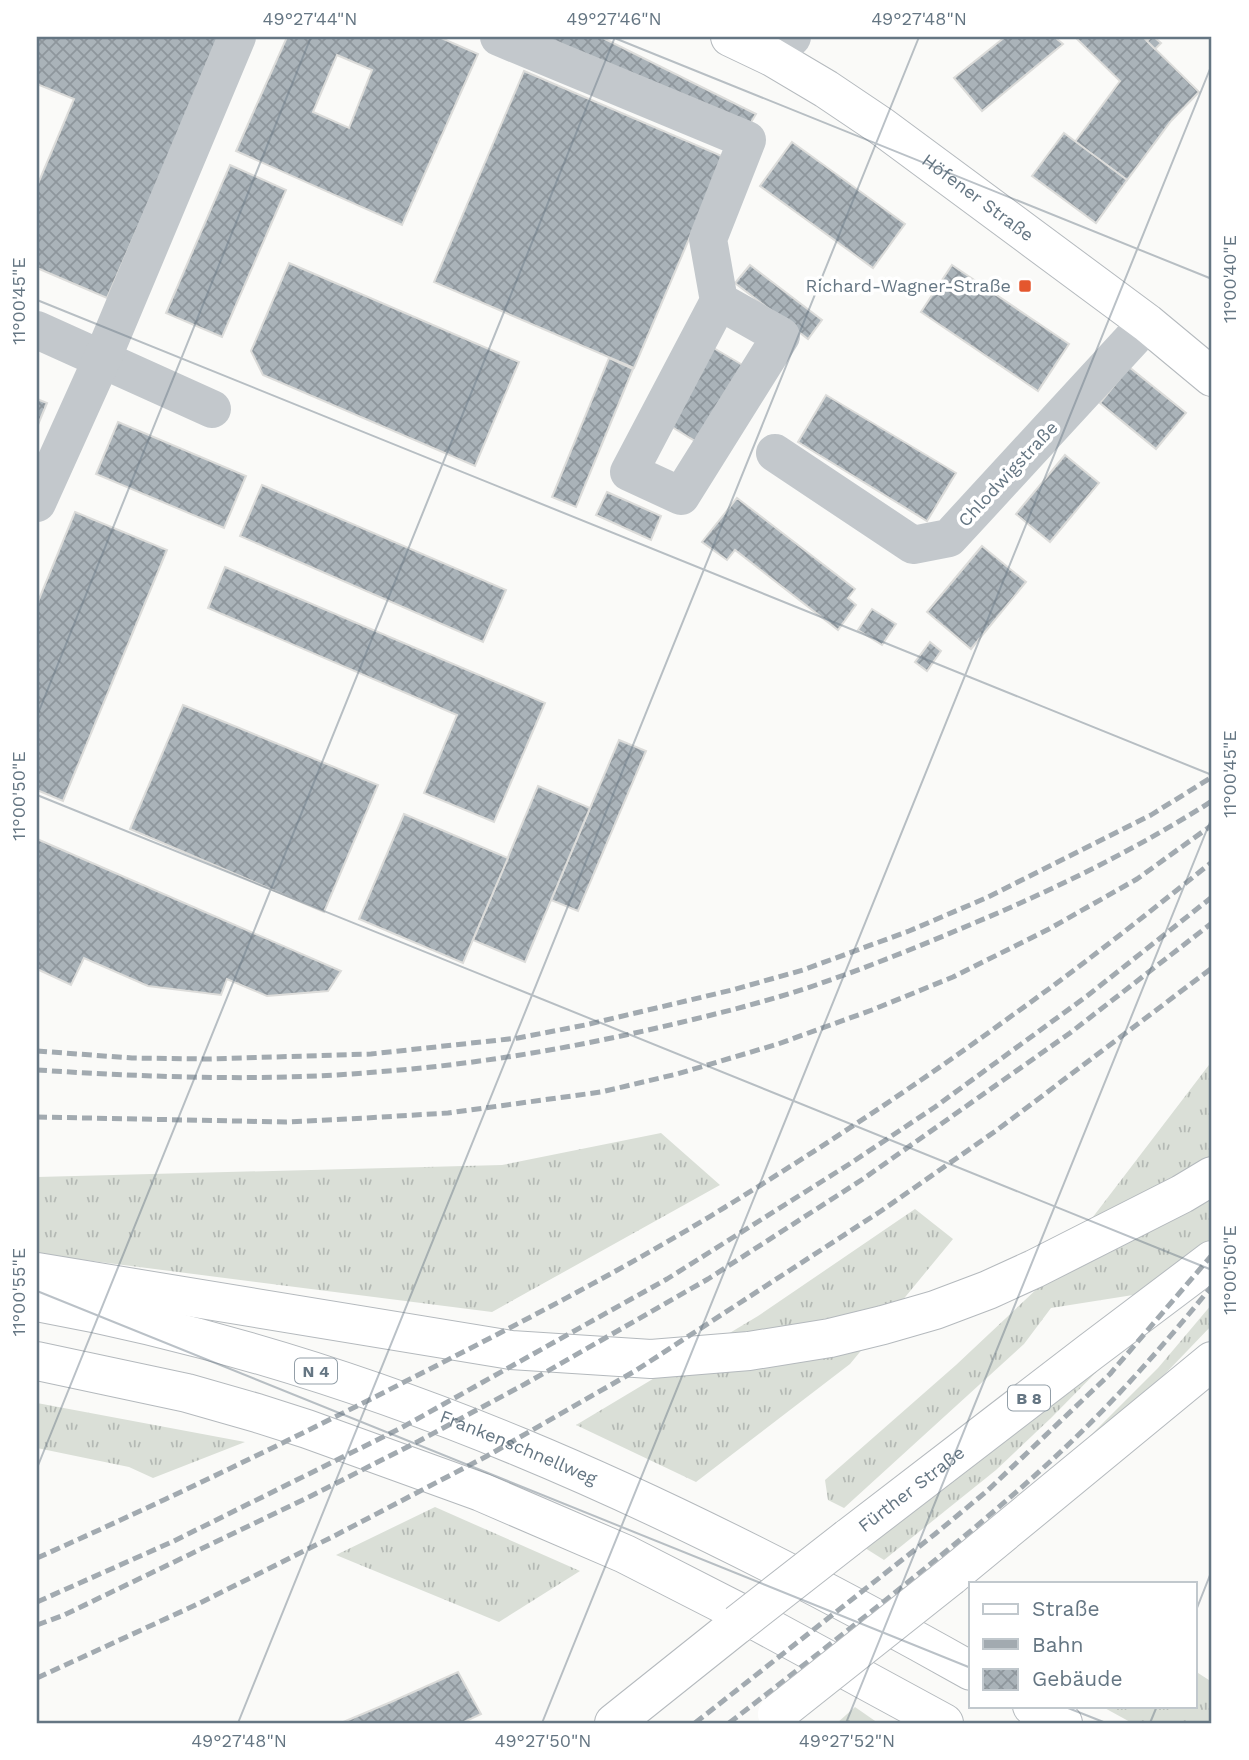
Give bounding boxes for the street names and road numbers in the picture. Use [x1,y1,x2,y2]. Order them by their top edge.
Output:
street label: Höfener Straße [918,149,1038,245]
street label: Chlodwigstraße [953,417,1062,531]
road number: N 4 [295,1358,337,1384]
road number: B 8 [1008,1386,1050,1410]
street label: Frankenschnellweg [437,1405,601,1489]
street label: Fürther Straße [854,1441,968,1536]

